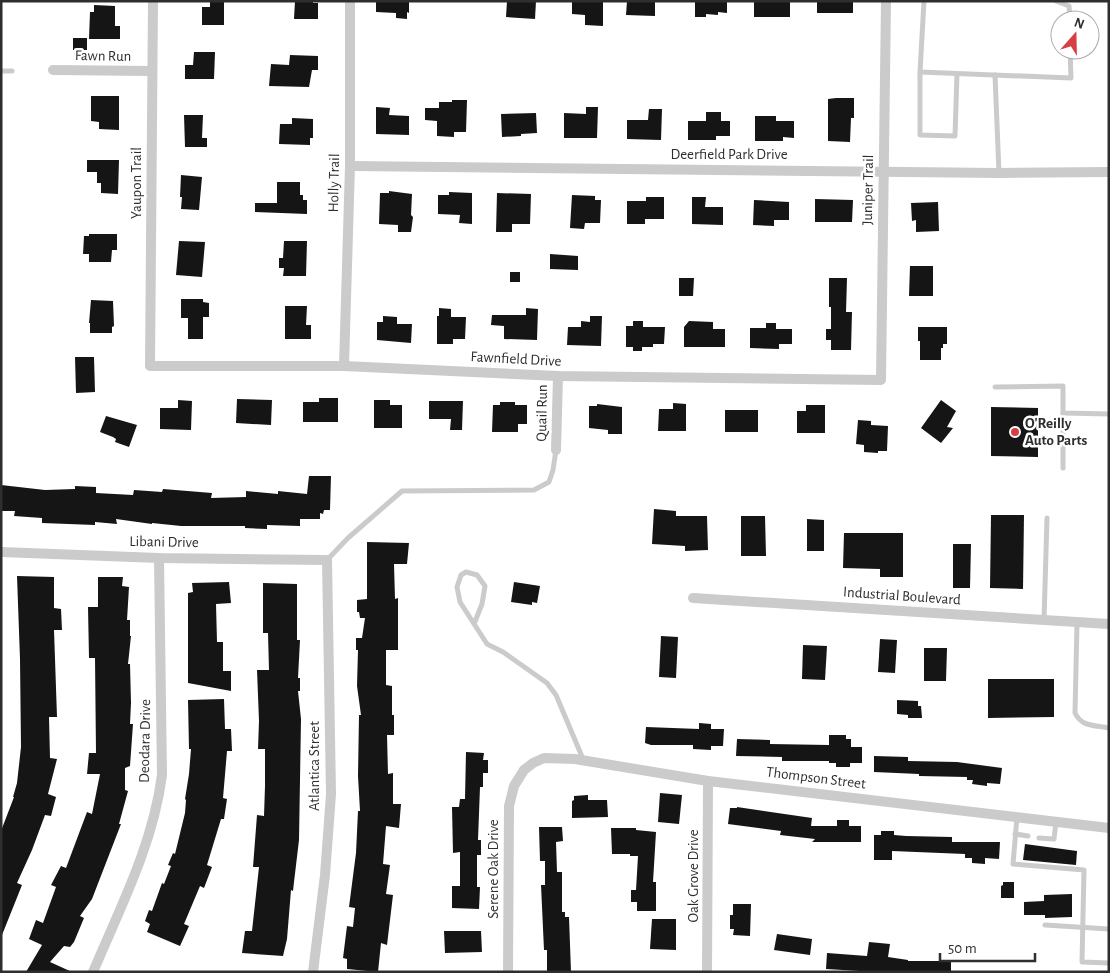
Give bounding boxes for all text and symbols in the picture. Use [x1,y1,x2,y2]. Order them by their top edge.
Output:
north arrow [1050,10,1100,60]
text: N [1072,15,1086,32]
street label: Fawn Run [75,48,131,64]
street label: Yaupon Trail [129,147,144,219]
street label: Deerfield Park Drive [670,147,788,162]
street label: Holly Trail [326,153,342,213]
street label: Juniper Trail [860,155,876,225]
street label: Fawnfield Drive [470,349,562,369]
street label: Quail Run [534,384,550,442]
place label: O'Reilly Auto Parts [1025,416,1088,448]
marker: O'Reilly Auto Parts [1009,426,1021,438]
street label: Libani Drive [129,534,199,550]
street label: Industrial Boulevard [843,584,962,608]
street label: Deodara Drive [137,699,153,783]
street label: Atlantica Street [307,721,322,811]
street label: Thompson Street [765,764,867,792]
street label: Serene Oak Drive [486,819,501,919]
street label: Oak Grove Drive [686,829,701,923]
scale bar [940,930,1035,962]
text: 50 m [948,941,977,956]

